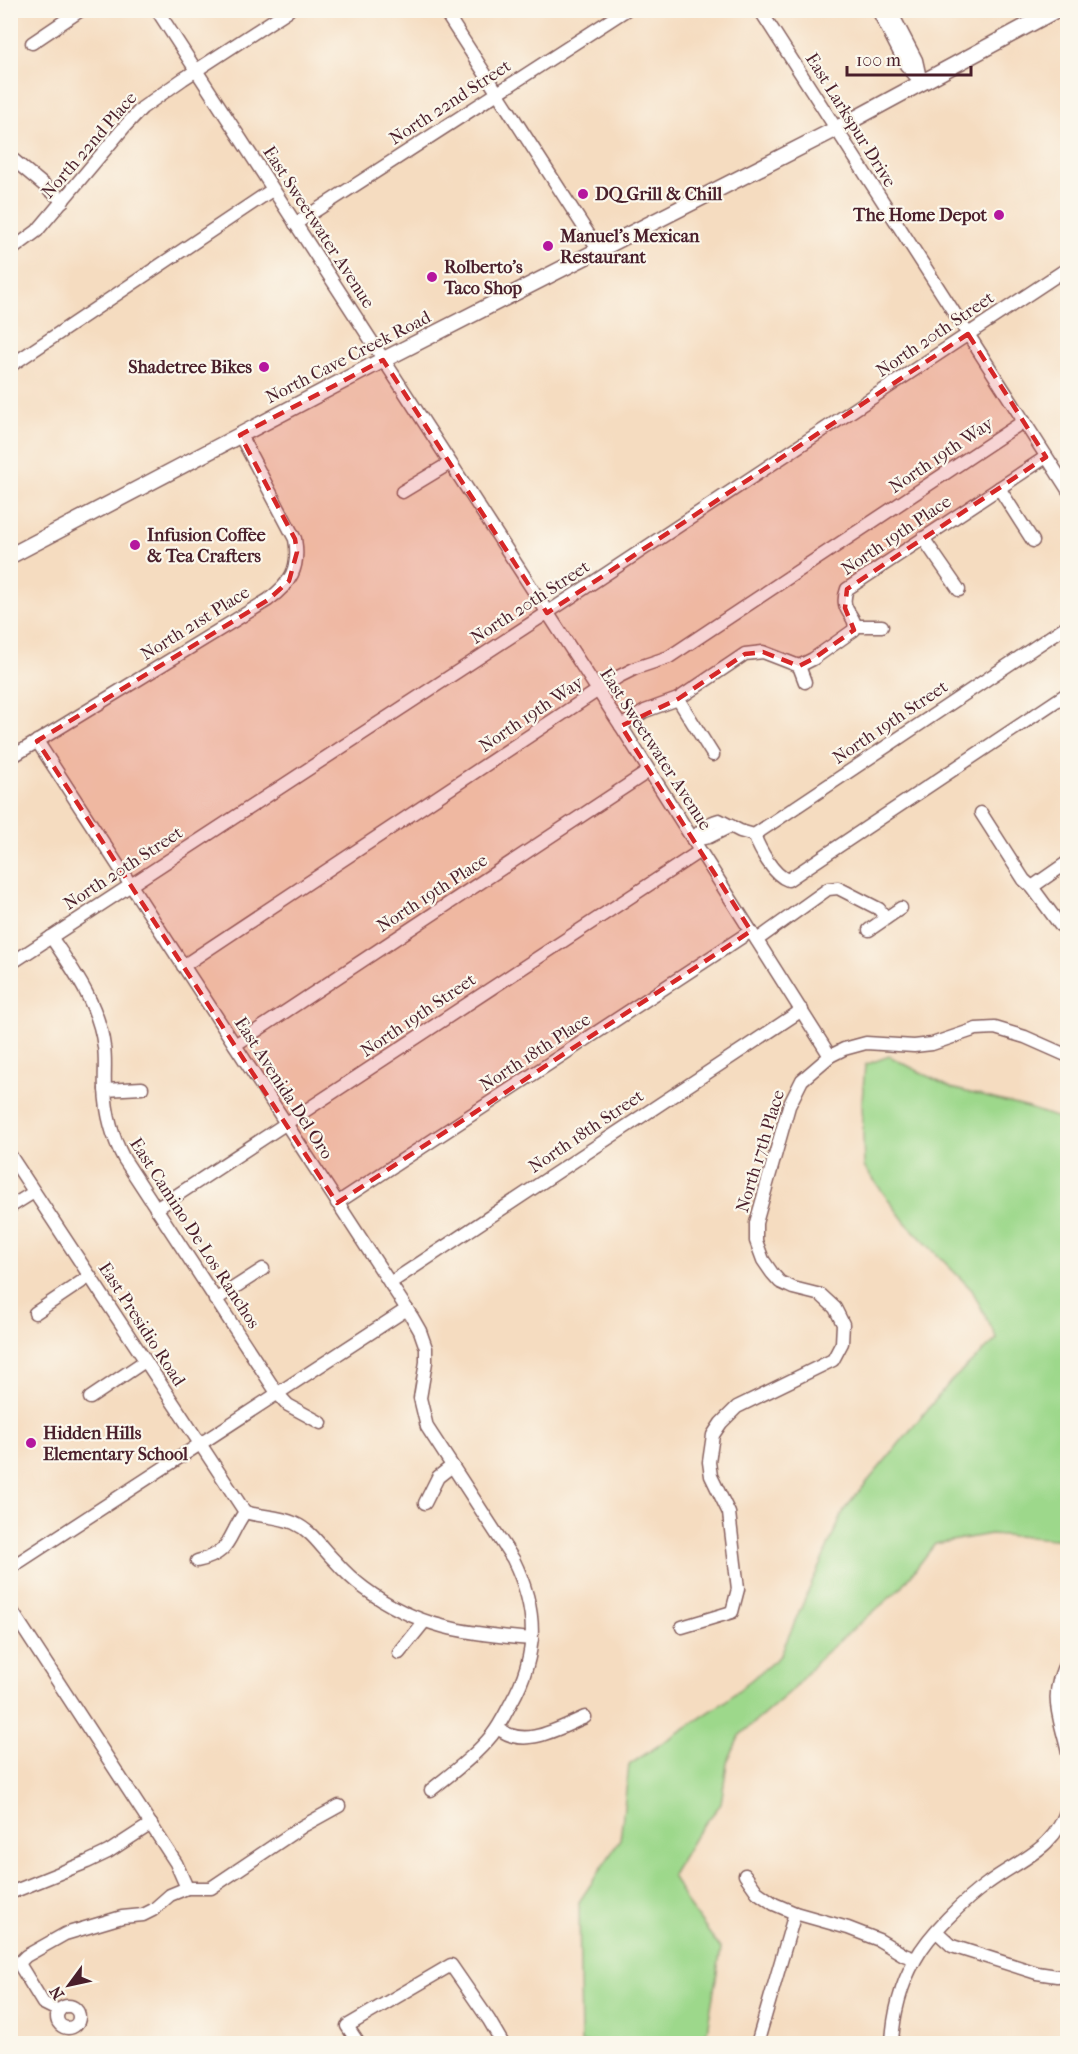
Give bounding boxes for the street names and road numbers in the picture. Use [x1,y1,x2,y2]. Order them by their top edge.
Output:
street label: East Larkspur Drive [801,49,900,191]
street label: North 22nd Street [386,55,515,149]
street label: North 22nd Place [37,88,141,203]
street label: East Sweetwater Avenue [258,142,379,312]
street label: North 20th Street [872,287,999,382]
street label: North Cave Creek Road [262,307,435,408]
street label: North 19th Way [885,412,998,498]
street label: North 19th Place [837,491,955,580]
street label: North 20th Street [467,556,594,649]
street label: North 21st Place [137,582,254,665]
street label: East Sweetwater Avenue [595,664,716,834]
street label: North 19th Way [475,671,588,757]
street label: North 19th Street [829,676,952,769]
street label: North 20th Street [60,822,187,915]
street label: North 19th Place [373,850,492,937]
street label: North 19th Street [357,969,480,1062]
street label: North 18th Place [476,1009,594,1096]
street label: East Avenida Del Oro [230,1013,337,1163]
street label: North 18th Street [525,1085,648,1178]
street label: North 17th Place [732,1087,789,1215]
street label: East Camino De Los Ranchos [125,1134,264,1333]
street label: East Presidio Road [94,1258,190,1390]

